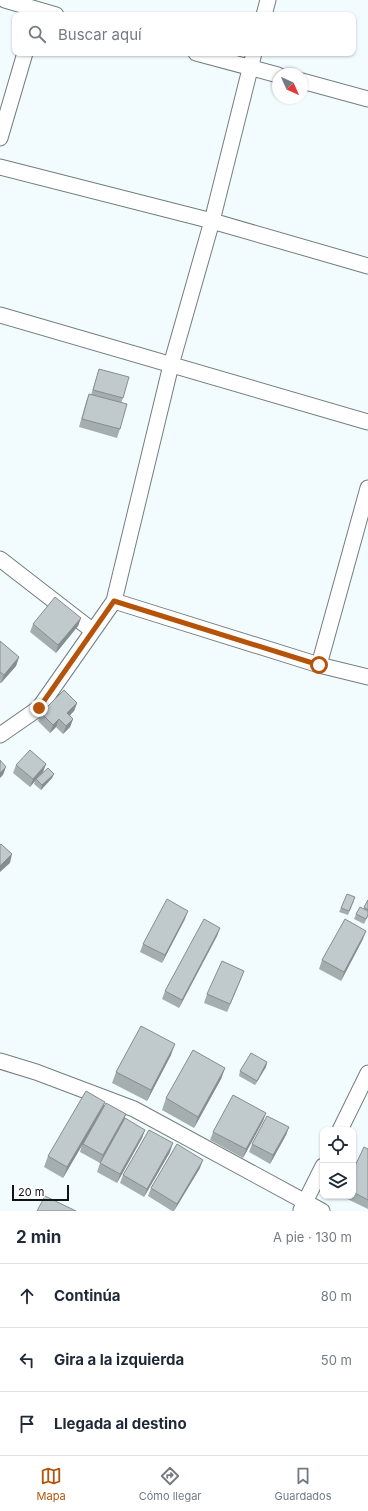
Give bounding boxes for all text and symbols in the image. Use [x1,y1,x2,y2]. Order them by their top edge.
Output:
search box [12,12,356,56]
icon: search [26,23,48,45]
text: Buscar aquí [58,25,142,44]
north arrow [272,68,308,104]
route start [310,656,328,674]
route end [30,699,48,717]
map controls [320,1127,356,1199]
button: locate [320,1127,356,1163]
button: layers [320,1163,356,1199]
scale bar [12,1183,69,1202]
text: 20 m [18,1185,44,1199]
text: 2 min [16,1227,61,1247]
text: A pie · 130 m [273,1229,352,1245]
icon: ahead [16,1285,38,1307]
text: Continúa [54,1286,121,1305]
text: 80 m [321,1288,352,1304]
icon: left [16,1349,38,1371]
text: Gira a la izquierda [54,1350,184,1369]
text: 50 m [321,1352,352,1368]
icon: arrive [16,1413,38,1435]
text: Llegada al destino [54,1414,187,1433]
tab: Mapa [37,1465,66,1503]
tab: Cómo llegar [139,1465,202,1503]
tab: Guardados [275,1465,331,1503]

